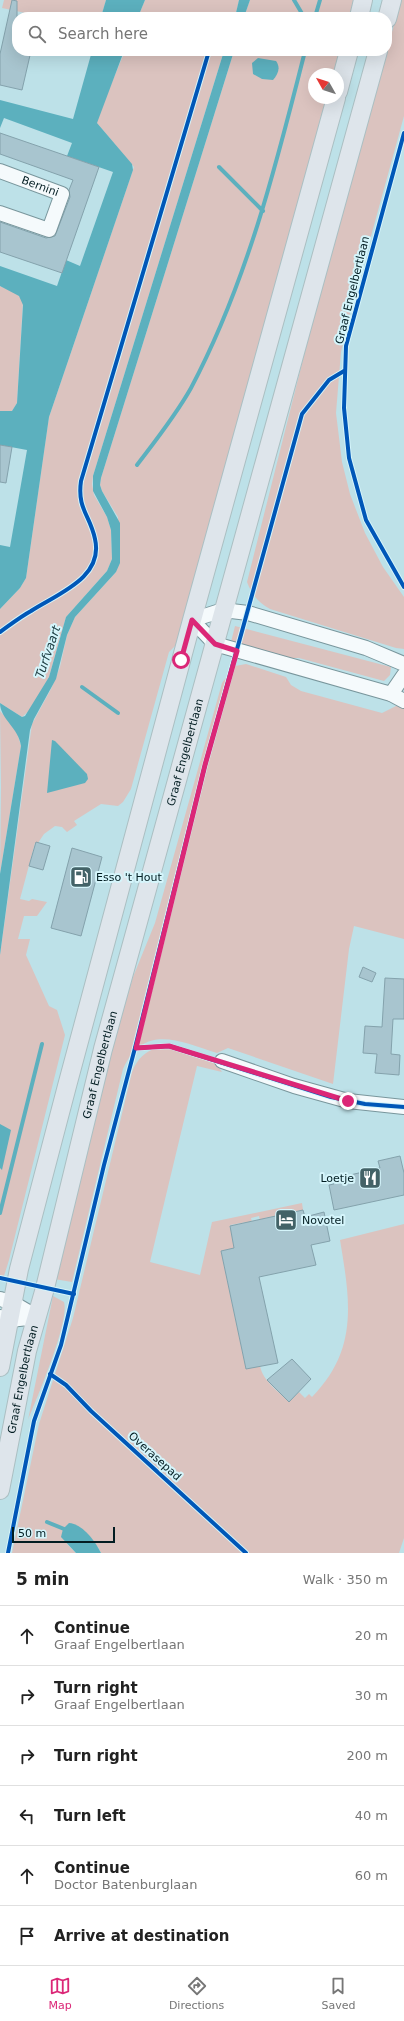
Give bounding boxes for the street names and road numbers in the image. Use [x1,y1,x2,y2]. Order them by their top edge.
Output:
street label: Bernini [20,174,61,199]
street label: Graaf Engelbertlaan [333,235,372,345]
street label: Graaf Engelbertlaan [164,697,206,807]
street label: Graaf Engelbertlaan [80,1009,120,1120]
street label: Graaf Engelbertlaan [5,1324,41,1435]
street label: Overasepad [126,1429,184,1483]

